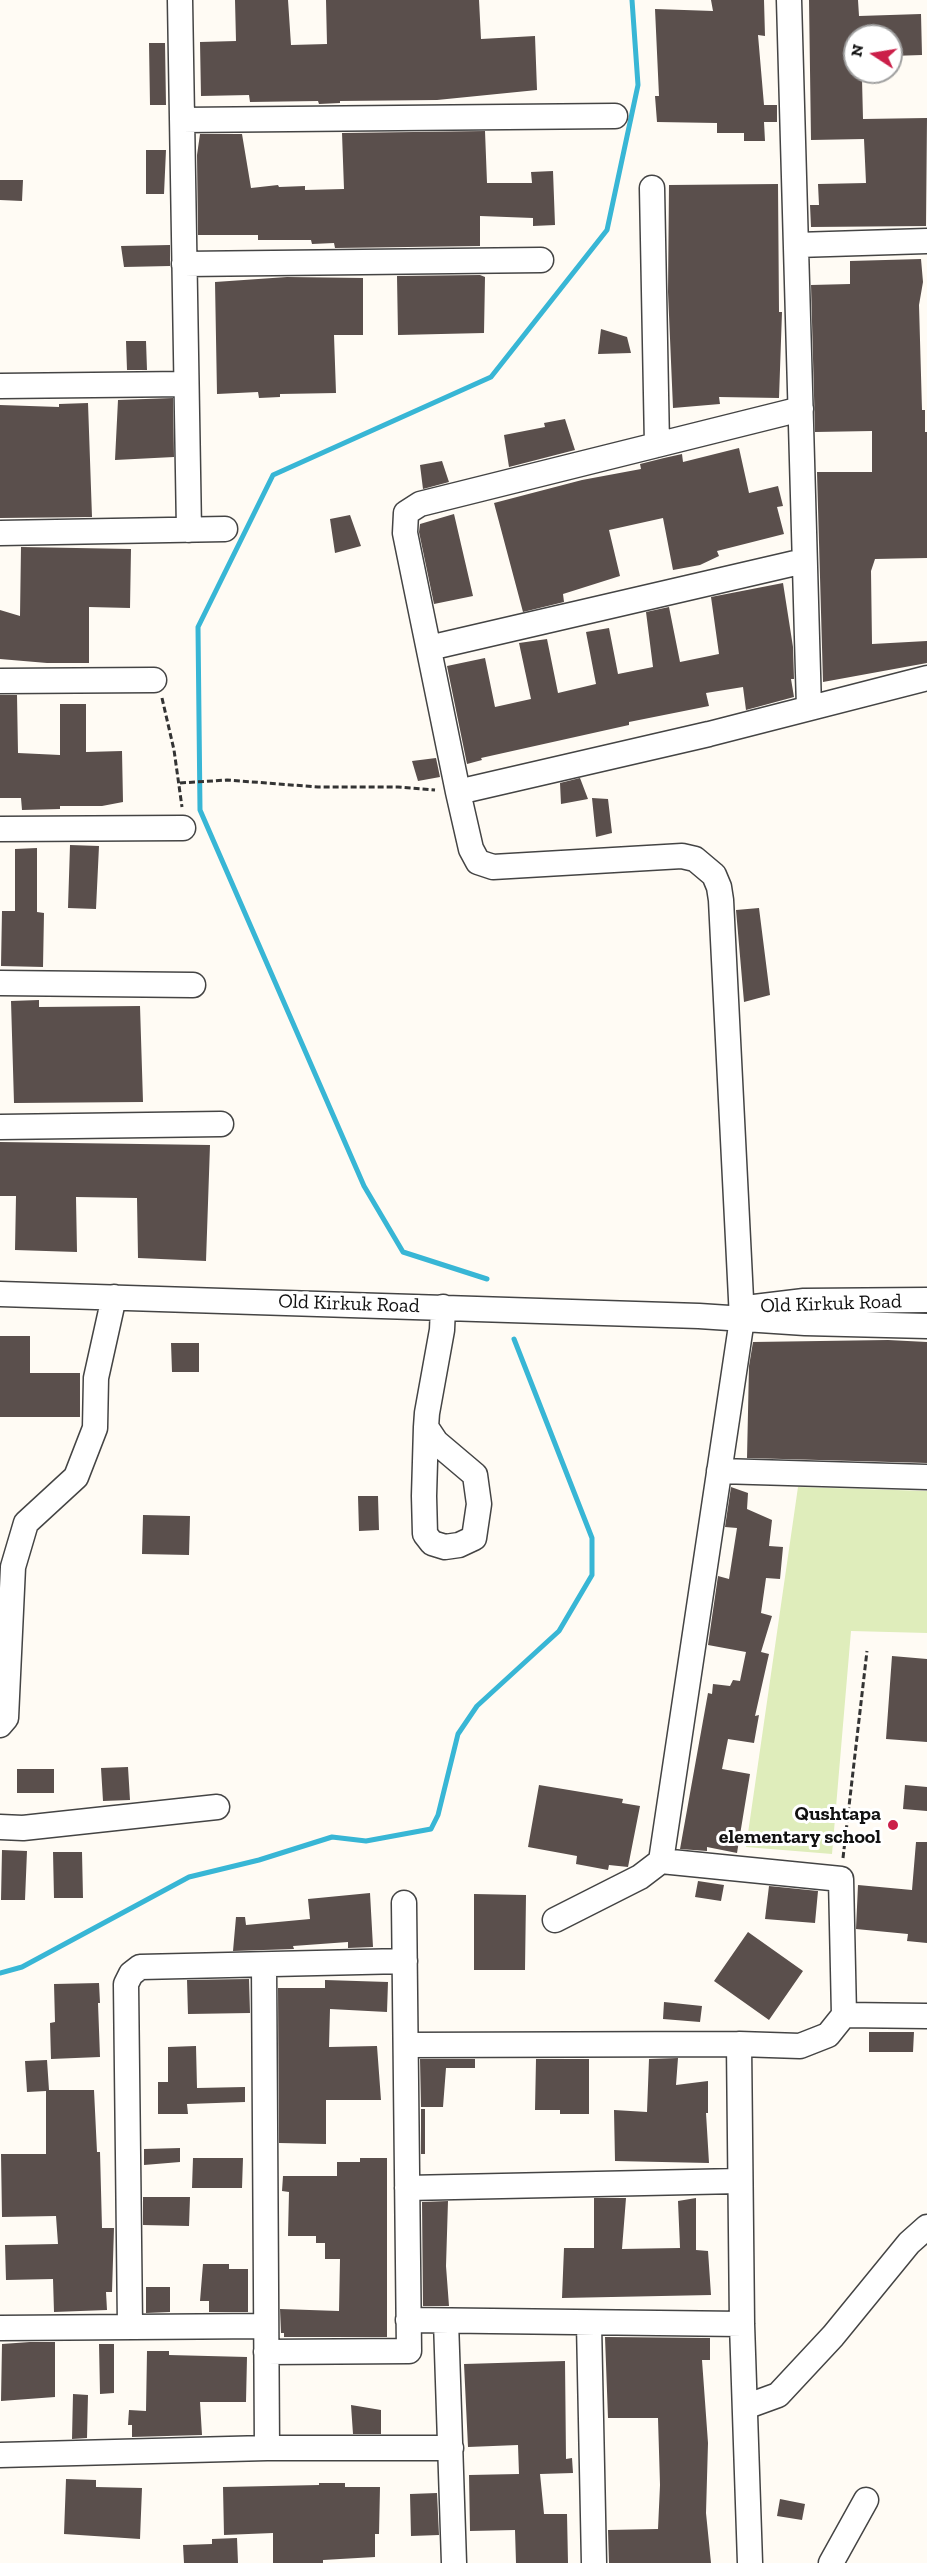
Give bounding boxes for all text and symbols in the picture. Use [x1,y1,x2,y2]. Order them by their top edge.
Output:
north arrow [843,24,903,84]
text: N [846,43,867,59]
street label: Old Kirkuk Road [278,1290,420,1318]
street label: Old Kirkuk Road [760,1290,902,1318]
place label: Qushtapa elementary school [719,1802,881,1849]
marker: Qushtapa elementary school [886,1818,900,1832]

